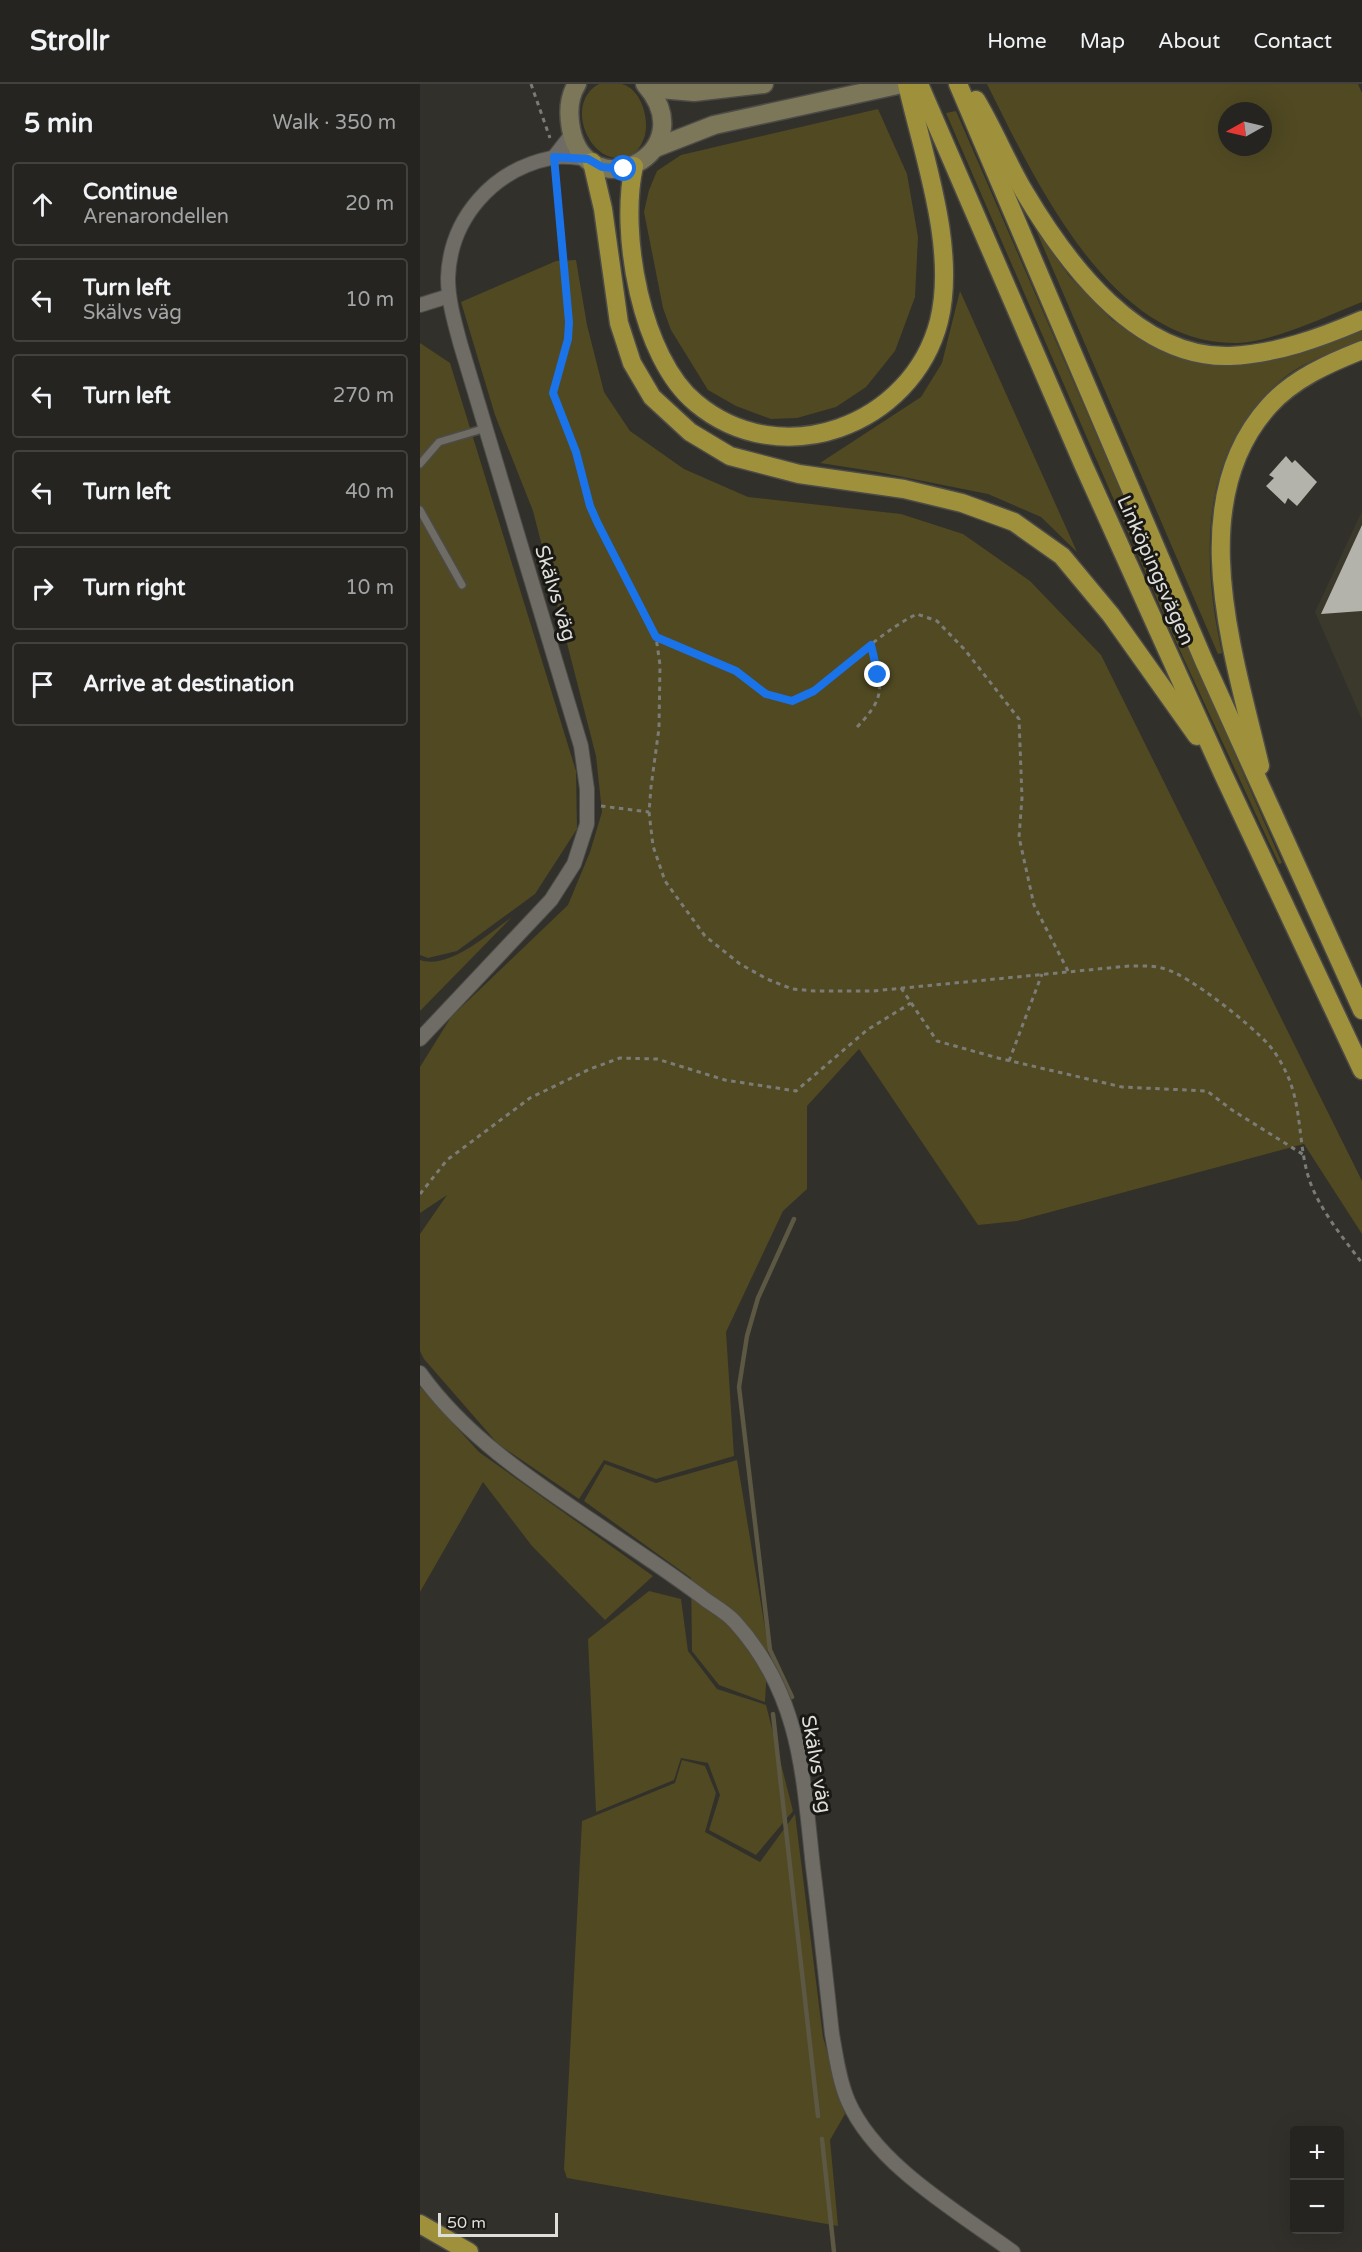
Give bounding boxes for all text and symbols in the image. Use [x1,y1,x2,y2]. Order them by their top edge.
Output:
text: Strollr [30,24,109,58]
text: Home [987,29,1047,54]
text: Map [1080,29,1125,54]
text: About [1158,29,1220,54]
text: Contact [1253,29,1332,54]
north arrow [1218,102,1272,156]
text: 5 min [24,108,93,139]
text: Walk · 350 m [273,111,396,135]
route start [610,155,636,181]
text: Continue [83,179,178,205]
icon: ahead [26,188,59,221]
text: 20 m [345,192,394,216]
text: Arenarondellen [83,205,229,229]
text: Turn left [83,275,171,301]
icon: left [26,284,59,317]
text: 10 m [345,288,394,312]
text: Skälvs väg [83,301,182,325]
icon: left [26,380,59,413]
text: Turn left [83,383,171,409]
text: 270 m [333,384,394,408]
icon: left [26,476,59,509]
text: Turn left [83,479,171,505]
text: 40 m [345,480,394,504]
street label: Linköpingsvägen [1111,492,1199,649]
street label: Skälvs väg [529,543,581,644]
icon: right [26,572,59,605]
text: Turn right [83,575,185,601]
text: 10 m [345,576,394,600]
route end [864,661,890,687]
icon: arrive [26,668,59,701]
text: Arrive at destination [83,671,294,697]
street label: Skälvs väg [796,1713,836,1815]
map controls [1290,2126,1344,2234]
button: + [1290,2126,1344,2180]
button: − [1290,2180,1344,2234]
scale bar [438,2210,558,2238]
text: 50 m [447,2213,486,2233]

